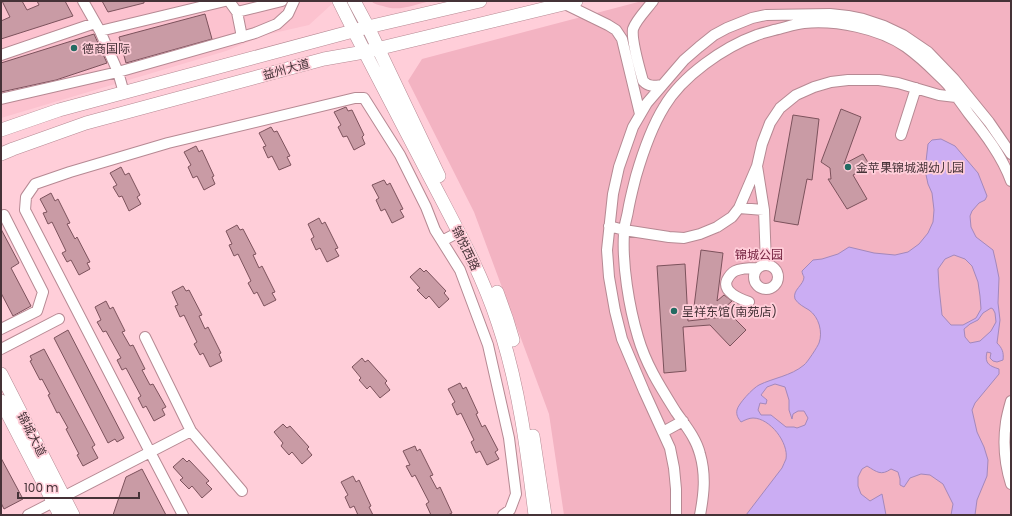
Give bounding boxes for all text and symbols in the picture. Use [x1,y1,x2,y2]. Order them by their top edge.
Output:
place label: 德商国际 [82,40,130,57]
marker: 德商国际 [69,43,79,53]
street label: 益州大道 [261,55,311,83]
place label: 金苹果锦城湖幼儿园 [856,159,964,176]
marker: 金苹果锦城湖幼儿园 [843,162,853,172]
street label: 锦悦西路 [448,223,484,273]
park label: 锦城公园 [735,246,783,263]
place label: 呈祥东馆(南苑店) [682,303,777,320]
marker: 呈祥东馆(南苑店) [669,306,679,316]
street label: 锦城大道 [14,409,50,459]
scale bar [18,474,139,500]
text: 100 m [24,479,58,496]

